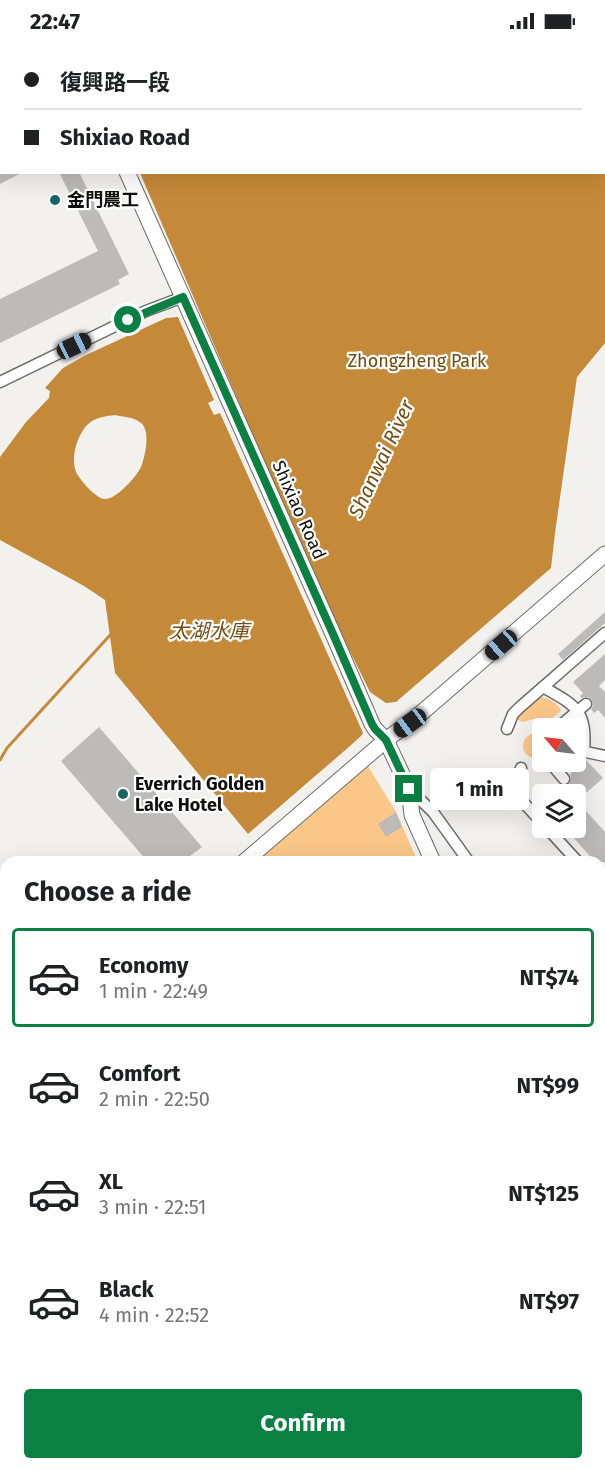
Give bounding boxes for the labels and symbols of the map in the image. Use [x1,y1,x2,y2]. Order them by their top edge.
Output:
place label: 金門農工 [67,189,139,211]
marker: 金門農工 [48,193,62,207]
route start [114,306,141,333]
car [54,330,94,362]
park label: Zhongzheng Park [348,350,487,372]
water label: Shanwai River [343,395,419,522]
street label: Shixiao Road [267,457,331,563]
water label: 太湖水庫 [169,619,252,643]
car [482,626,520,664]
car [390,705,430,741]
north arrow [532,718,586,772]
callout: 1 min [430,768,529,810]
place label: Everrich Golden Lake Hotel [135,773,264,816]
route end [395,775,422,802]
marker: Everrich Golden Lake Hotel [116,787,130,801]

